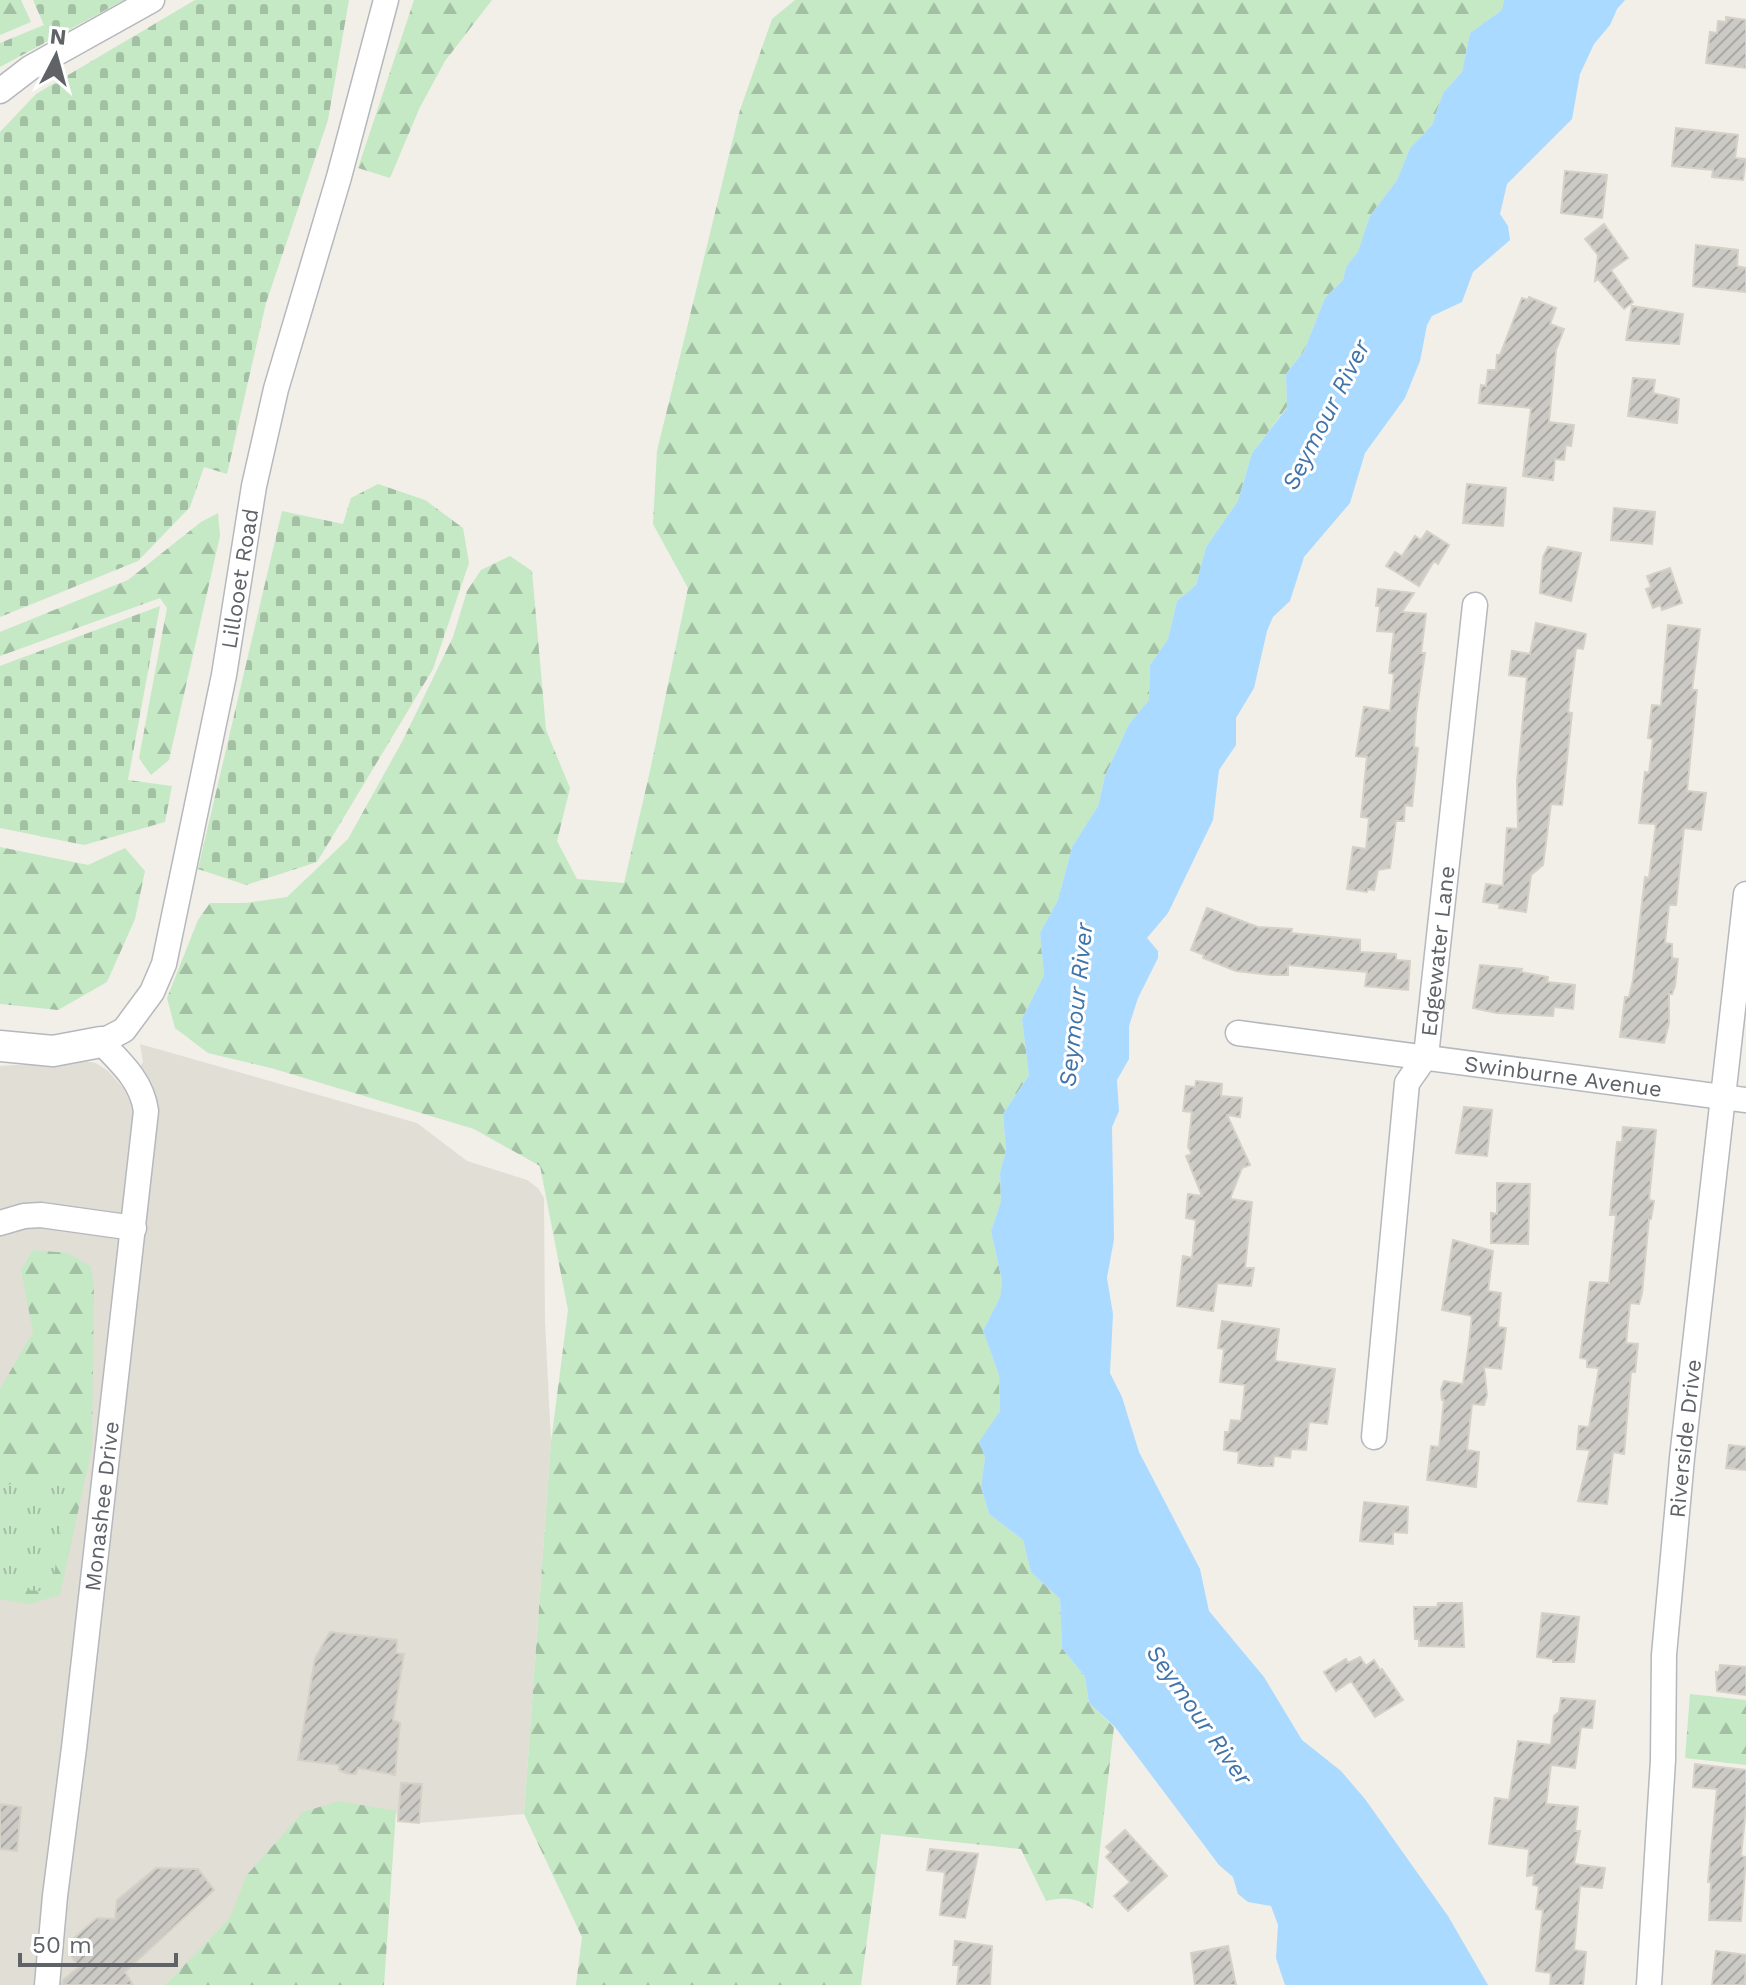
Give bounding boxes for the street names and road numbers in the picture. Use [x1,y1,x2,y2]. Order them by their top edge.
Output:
street label: Lillooet Road [216,507,263,651]
street label: Edgewater Lane [1416,865,1460,1038]
street label: Swinburne Avenue [1463,1051,1663,1102]
street label: Riverside Drive [1665,1358,1706,1519]
street label: Monashee Drive [80,1420,124,1592]

